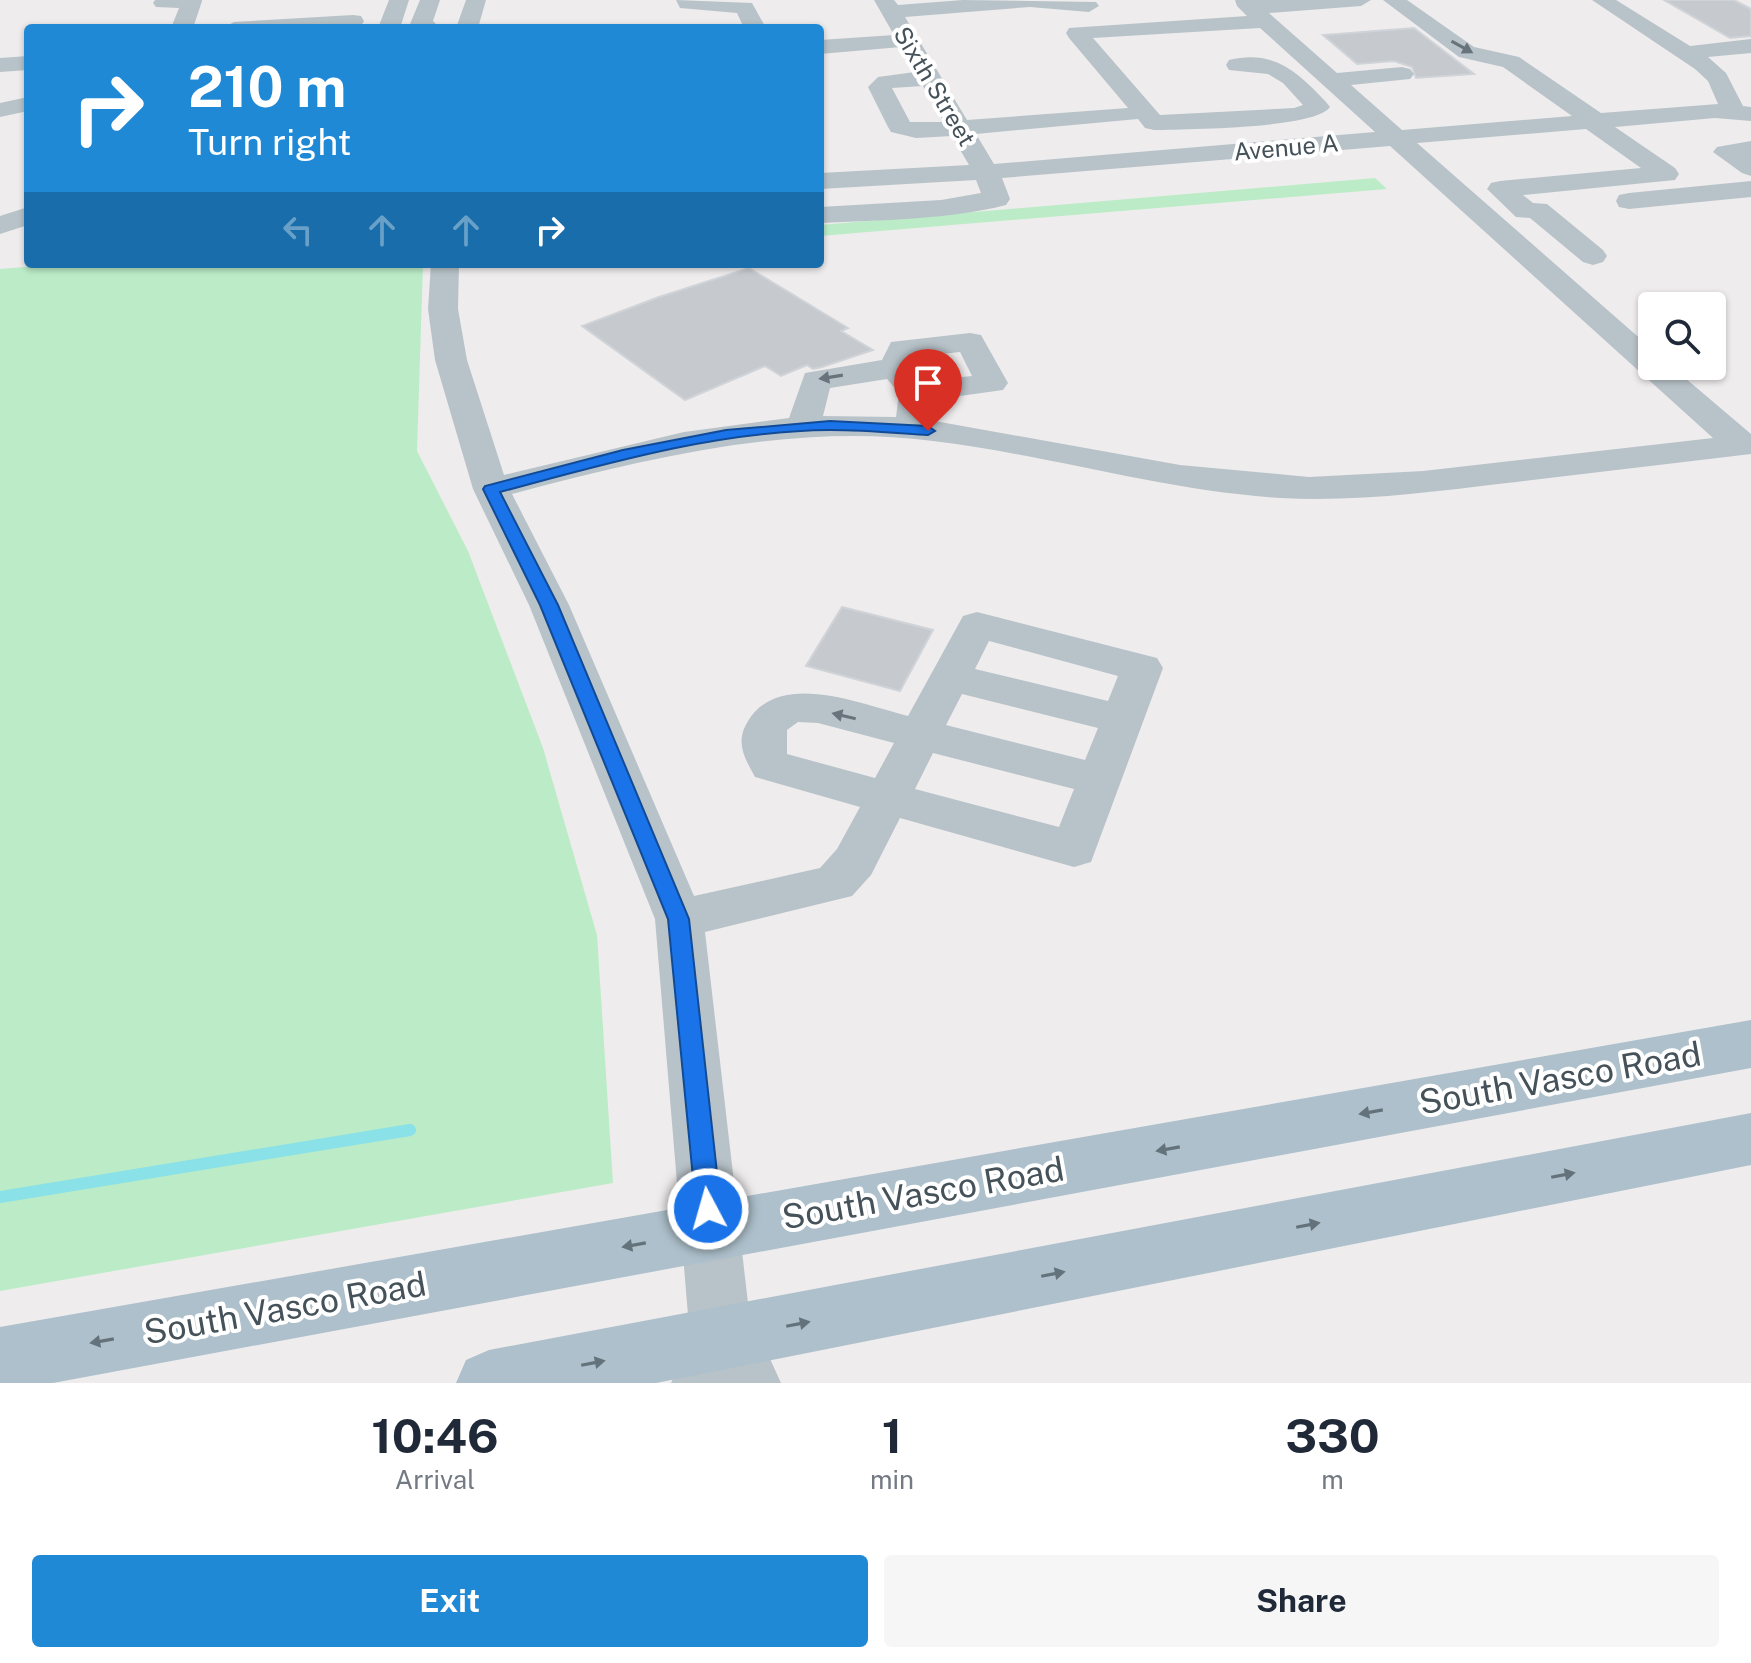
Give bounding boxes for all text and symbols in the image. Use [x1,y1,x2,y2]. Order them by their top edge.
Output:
street label: Sixth Street [888,21,982,151]
one-way arrow [1451,39,1473,53]
text: 210 m [188,54,346,120]
icon: right [56,56,160,160]
text: Turn right [188,121,351,163]
street label: Avenue A [1232,128,1340,166]
icon: left [276,208,320,252]
icon: ahead [360,208,404,252]
icon: ahead [444,208,488,252]
icon: right [528,208,572,252]
map controls [1638,292,1726,380]
button: search [1638,292,1726,380]
pin [894,349,962,431]
icon: arrive [906,361,950,405]
one-way arrow [818,371,843,384]
one-way arrow [832,709,857,722]
street label: South Vasco Road [1416,1034,1704,1122]
one-way arrow [1358,1107,1383,1119]
one-way arrow [1155,1143,1180,1155]
street label: South Vasco Road [779,1149,1067,1237]
position arrow [666,1167,750,1251]
one-way arrow [1551,1168,1576,1181]
one-way arrow [1296,1218,1321,1230]
one-way arrow [621,1240,646,1252]
street label: South Vasco Road [141,1264,429,1352]
one-way arrow [1040,1267,1065,1280]
one-way arrow [785,1317,810,1330]
one-way arrow [90,1336,115,1348]
one-way arrow [581,1357,606,1369]
text: 10:46 [371,1407,499,1464]
text: 1 [882,1407,902,1464]
text: 330 [1285,1407,1380,1464]
text: Arrival [395,1464,475,1495]
text: min [870,1464,914,1495]
text: m [1321,1464,1344,1495]
button: Exit [32,1555,868,1647]
button: Share [884,1555,1719,1647]

